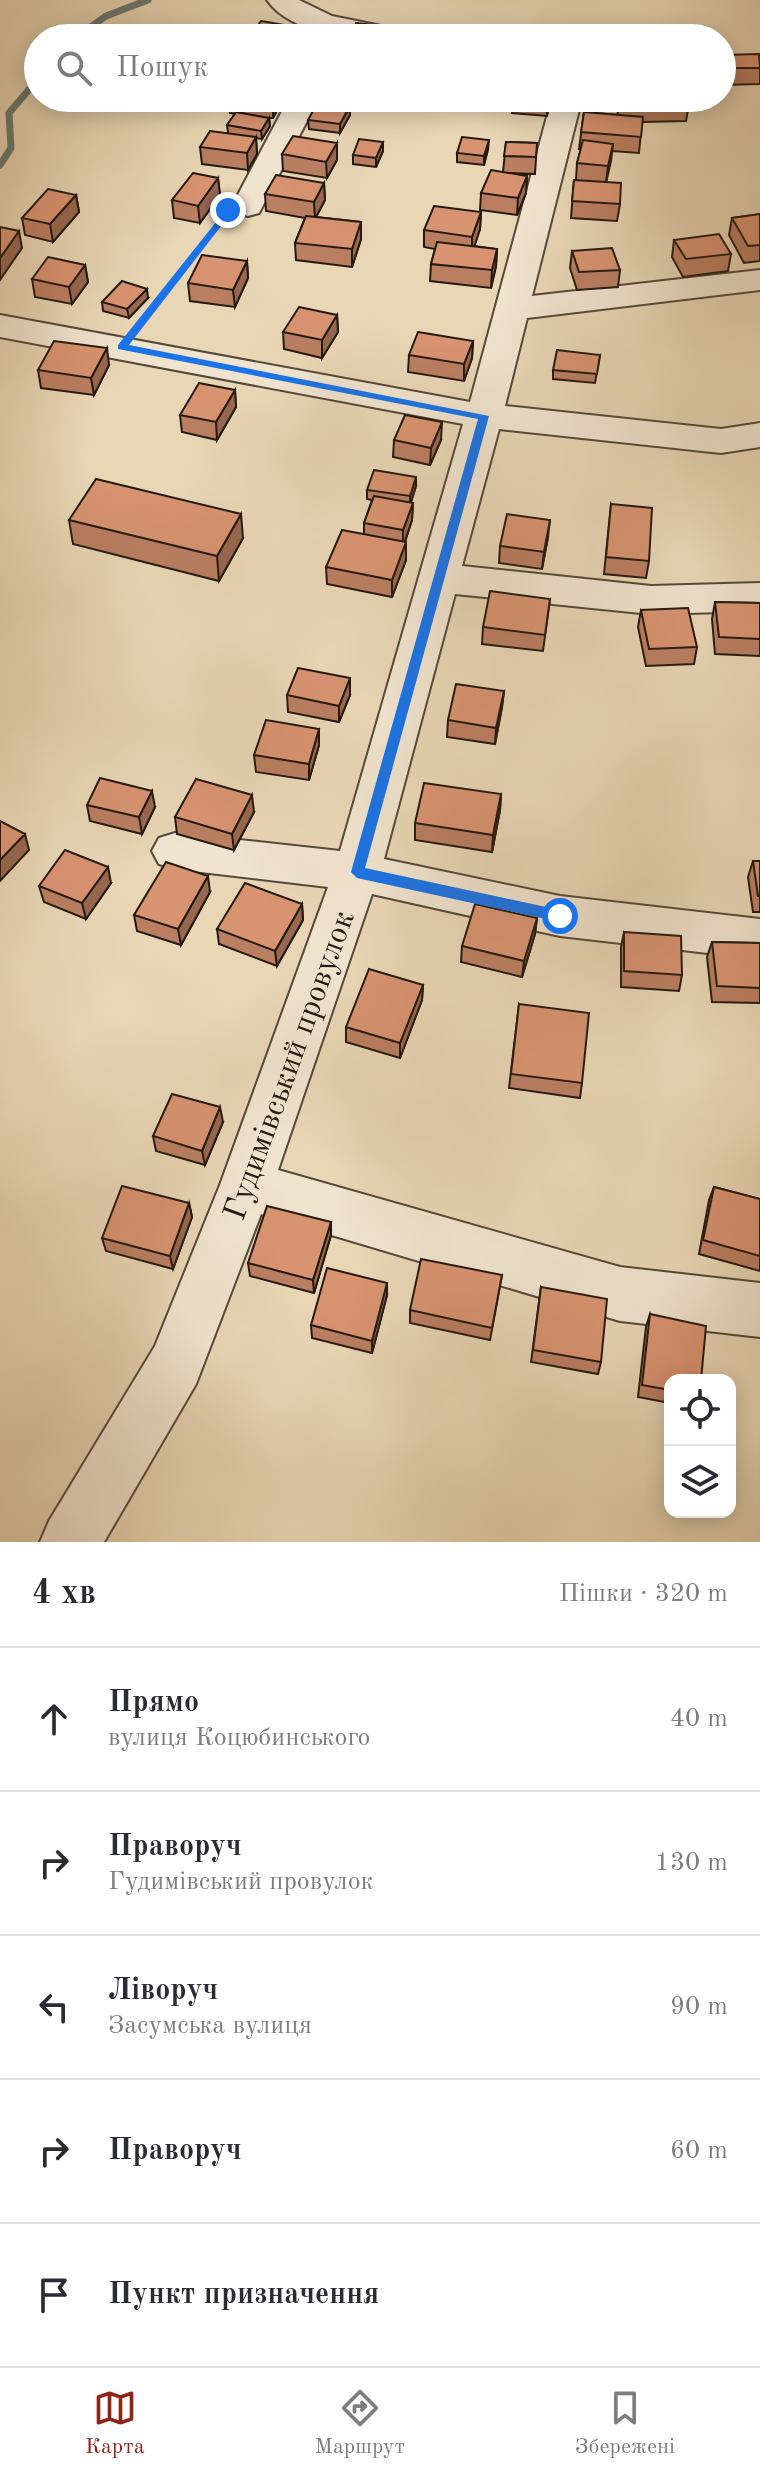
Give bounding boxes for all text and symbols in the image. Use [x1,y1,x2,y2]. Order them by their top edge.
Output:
search box [24,24,736,112]
icon: search [52,46,96,90]
text: Пошук [116,53,208,83]
route end [210,192,246,228]
route start [542,898,578,934]
street label: Гудимівський провулок [220,907,362,1225]
map controls [664,1374,736,1518]
button: locate [664,1374,736,1446]
button: layers [664,1446,736,1518]
text: 4 хв [32,1577,96,1611]
text: Пішки · 320 m [559,1581,728,1607]
text: Прямо [108,1688,199,1718]
icon: ahead [32,1697,76,1741]
text: 40 m [670,1706,728,1732]
text: вулиця Коцюбинського [108,1725,370,1751]
text: Праворуч [108,1832,242,1862]
icon: right [32,1841,76,1885]
text: 130 m [655,1850,728,1876]
text: Гудимівський провулок [108,1869,374,1895]
text: Ліворуч [108,1976,218,2006]
icon: left [32,1985,76,2029]
text: 90 m [670,1994,728,2020]
text: Засумська вулиця [108,2013,312,2039]
icon: right [32,2129,76,2173]
text: Праворуч [108,2136,242,2166]
text: 60 m [670,2138,728,2164]
icon: arrive [32,2273,76,2317]
text: Пункт призначення [108,2280,379,2310]
tab: Карта [85,2386,145,2461]
tab: Маршрут [314,2386,405,2461]
tab: Збережені [575,2386,675,2461]

